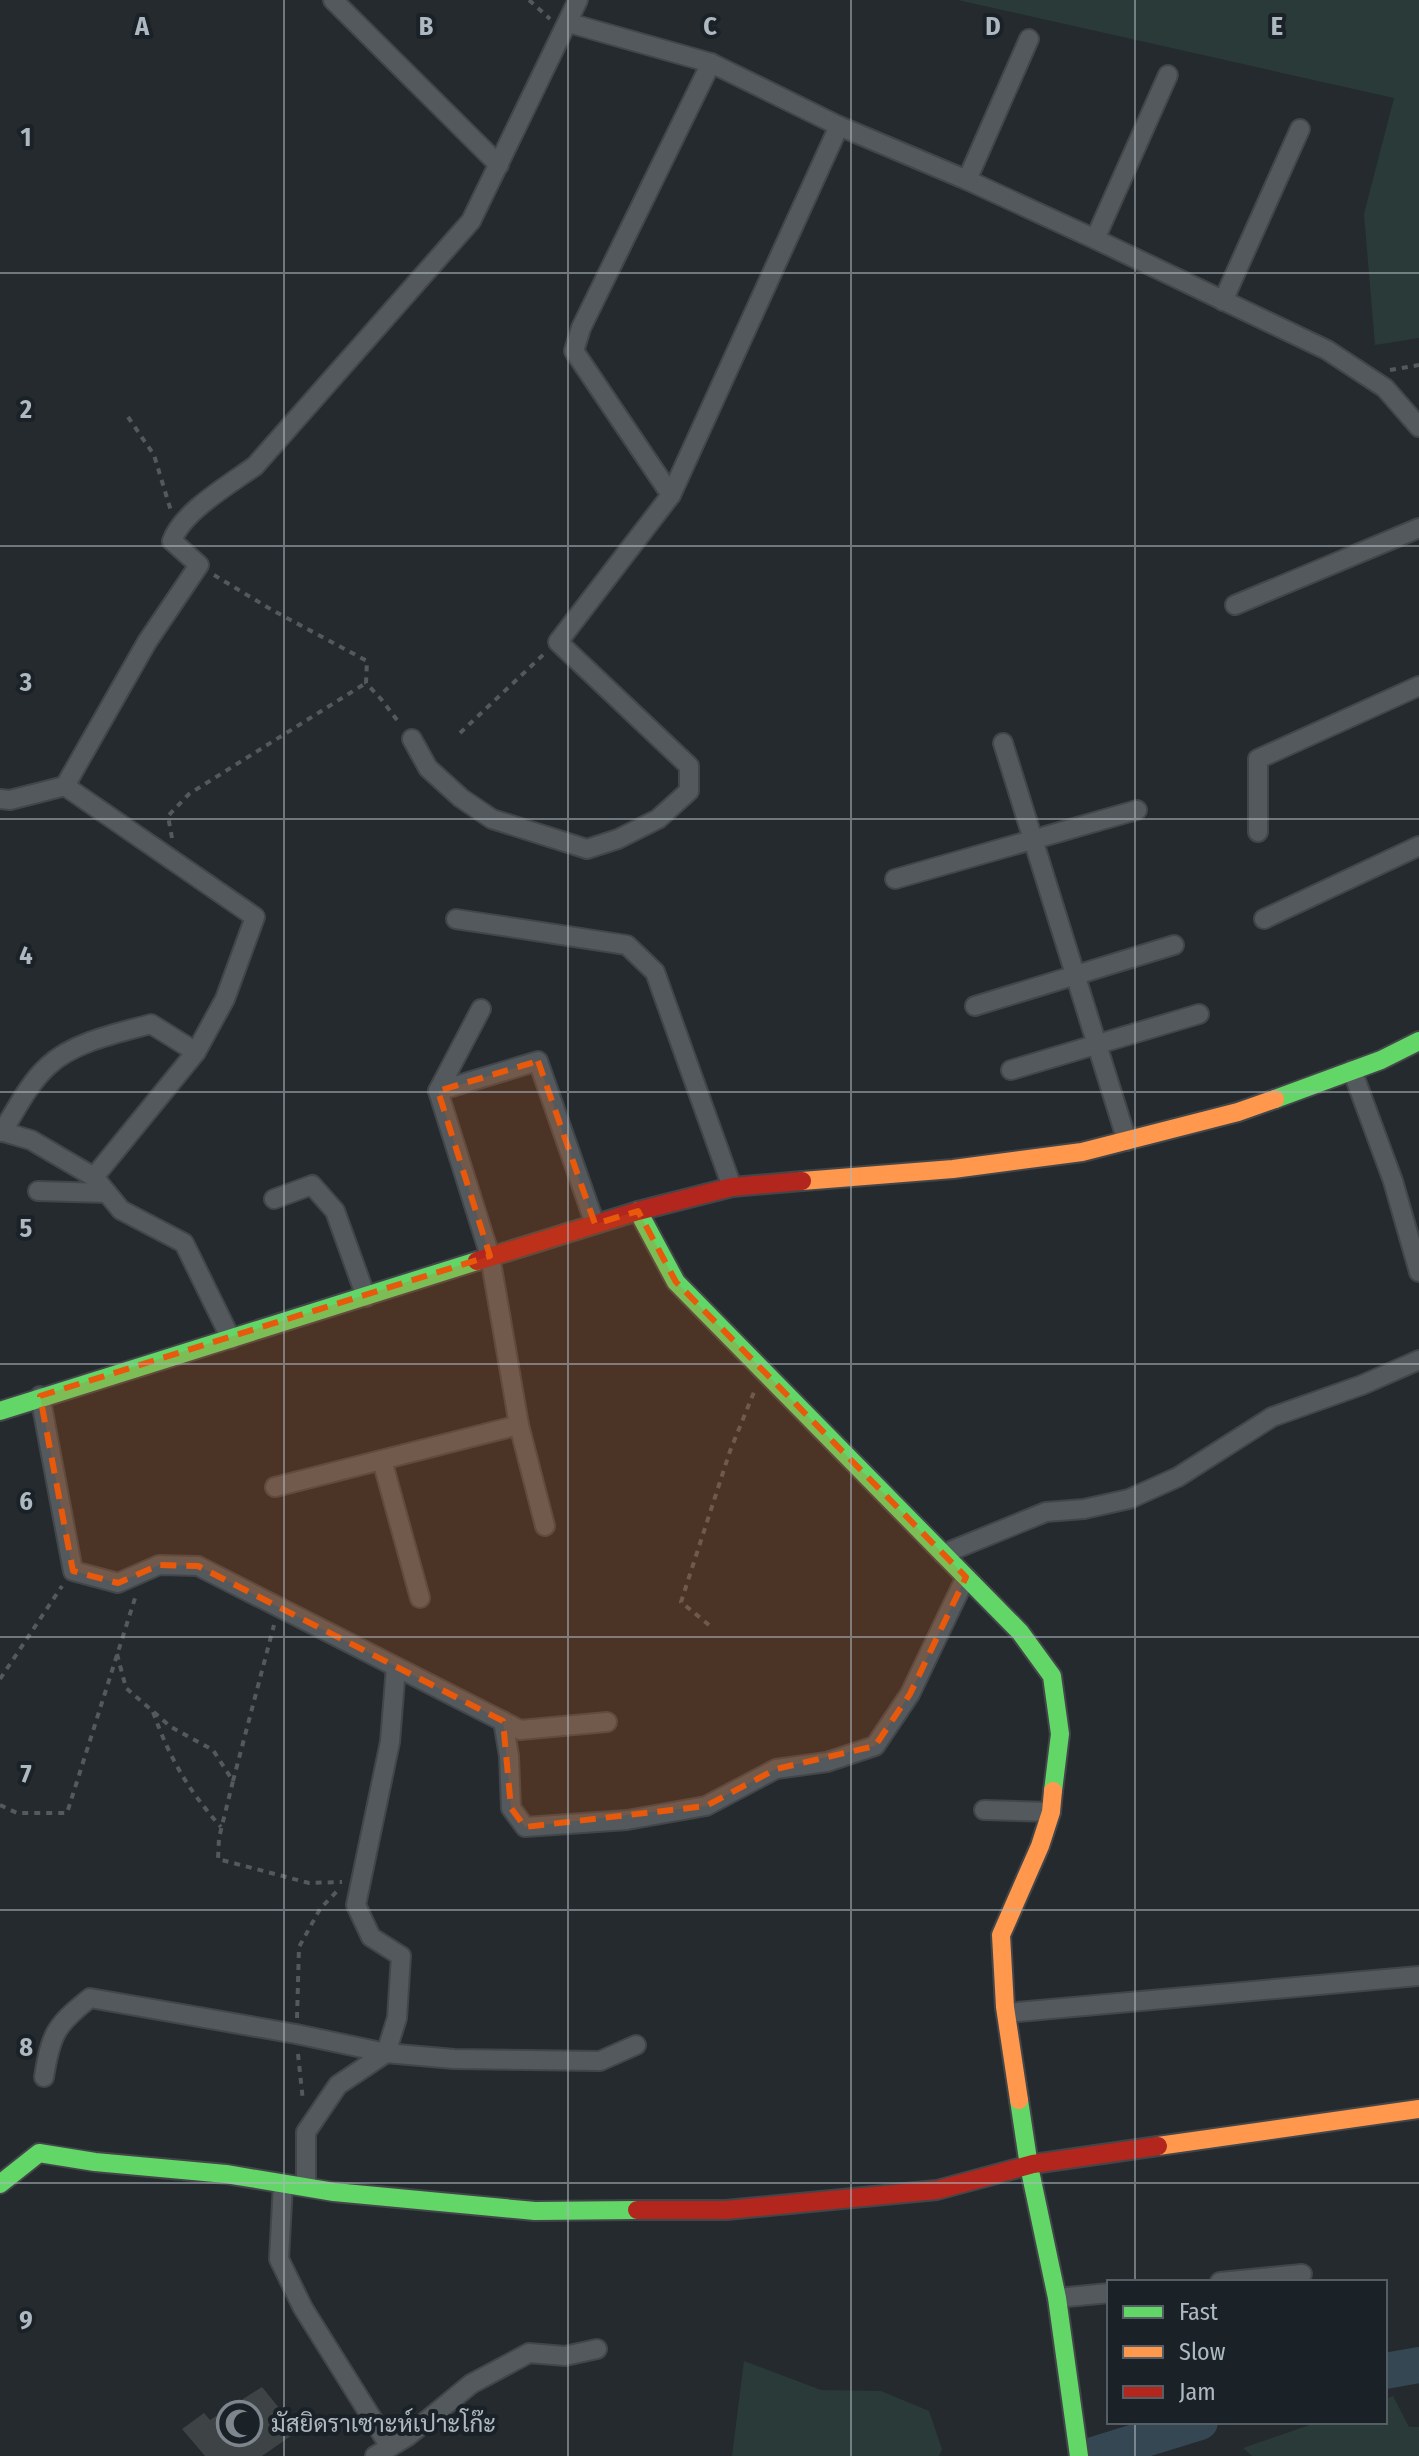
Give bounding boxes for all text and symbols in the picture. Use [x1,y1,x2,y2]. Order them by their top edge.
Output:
text: A [134,11,150,42]
text: B [419,11,434,42]
text: C [703,11,717,42]
text: D [985,11,1001,42]
text: E [1271,11,1283,42]
text: 1 [21,122,32,153]
text: 2 [19,394,32,425]
text: 3 [19,667,32,698]
text: 4 [19,940,33,971]
text: 5 [20,1213,33,1244]
text: 6 [19,1486,33,1517]
text: 7 [20,1759,32,1790]
text: 8 [19,2032,33,2063]
legend [1107,2280,1387,2424]
text: Fast [1179,2298,1218,2326]
text: 9 [19,2305,33,2336]
text: Slow [1179,2338,1226,2366]
text: Jam [1179,2378,1216,2406]
mosque icon: มัสยิดราเซาะห์เปาะโก๊ะ [216,2400,264,2448]
place label: มัสยิดราเซาะห์เปาะโก๊ะ [271,2408,496,2438]

